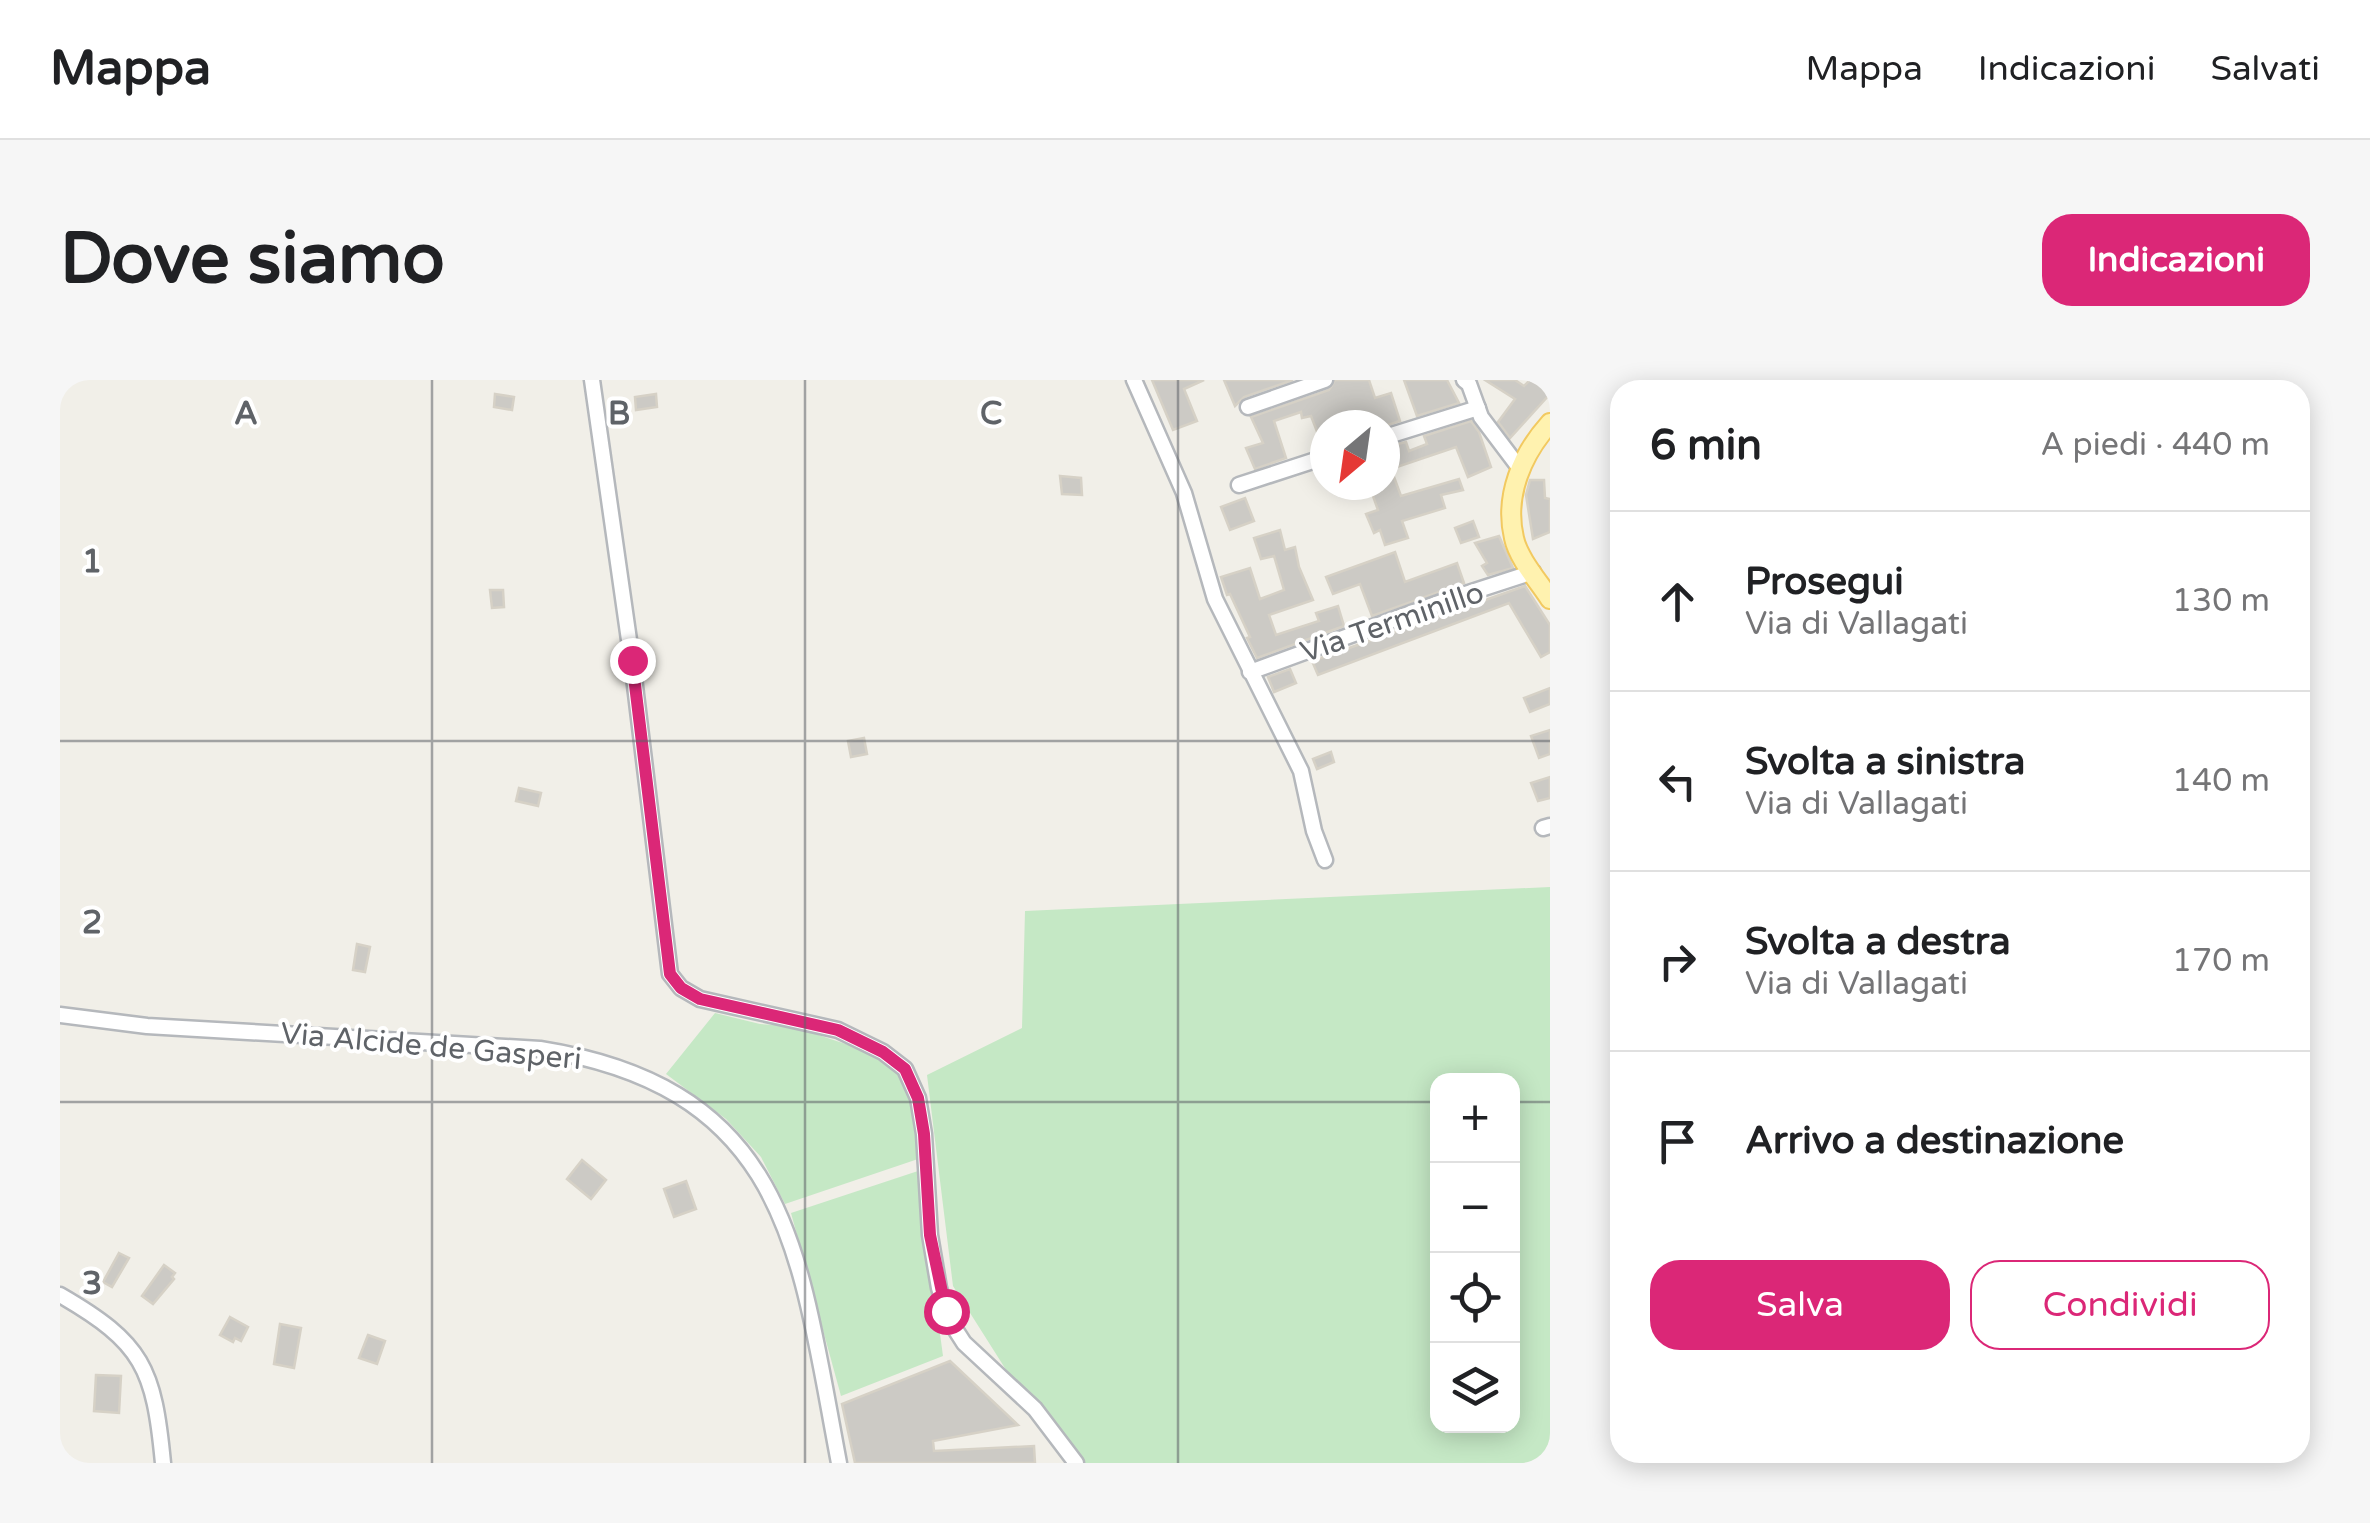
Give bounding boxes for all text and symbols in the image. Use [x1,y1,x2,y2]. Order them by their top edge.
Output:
text: Mappa [50,40,211,98]
text: Mappa [1806,48,1923,90]
text: Indicazioni [1978,48,2155,90]
text: Salvati [2210,48,2320,90]
button: Indicazioni [2042,214,2310,306]
text: Dove siamo [60,218,445,302]
text: A [234,395,258,433]
text: B [608,395,630,433]
text: C [980,395,1002,433]
north arrow [1310,410,1400,500]
text: 6 min [1650,420,1762,471]
text: A piedi · 440 m [2040,426,2270,464]
text: 1 [82,543,102,581]
text: Prosegui [1745,559,1904,605]
street label: Via Terminillo [1296,574,1489,671]
icon: ahead [1650,574,1705,629]
text: 130 m [2172,582,2270,620]
text: Via di Vallagati [1745,605,1968,643]
route end [610,638,656,684]
text: Svolta a sinistra [1745,739,2025,785]
icon: left [1650,754,1705,809]
text: 140 m [2172,762,2270,800]
text: Via di Vallagati [1745,785,1968,823]
text: 2 [82,904,102,942]
text: Svolta a destra [1745,919,2011,965]
icon: right [1650,934,1705,989]
text: 170 m [2172,942,2270,980]
text: Via di Vallagati [1745,965,1968,1003]
street label: Via Alcide de Gasperi [279,1015,583,1078]
map controls [1430,1073,1520,1433]
button: + [1430,1073,1520,1163]
icon: arrive [1650,1114,1705,1169]
text: Arrivo a destinazione [1745,1118,2124,1164]
button: − [1430,1163,1520,1253]
button: locate [1430,1253,1520,1343]
button: Salva [1650,1260,1950,1350]
button: Condividi [1970,1260,2270,1350]
text: 3 [82,1265,102,1303]
route start [924,1289,970,1335]
button: layers [1430,1343,1520,1433]

